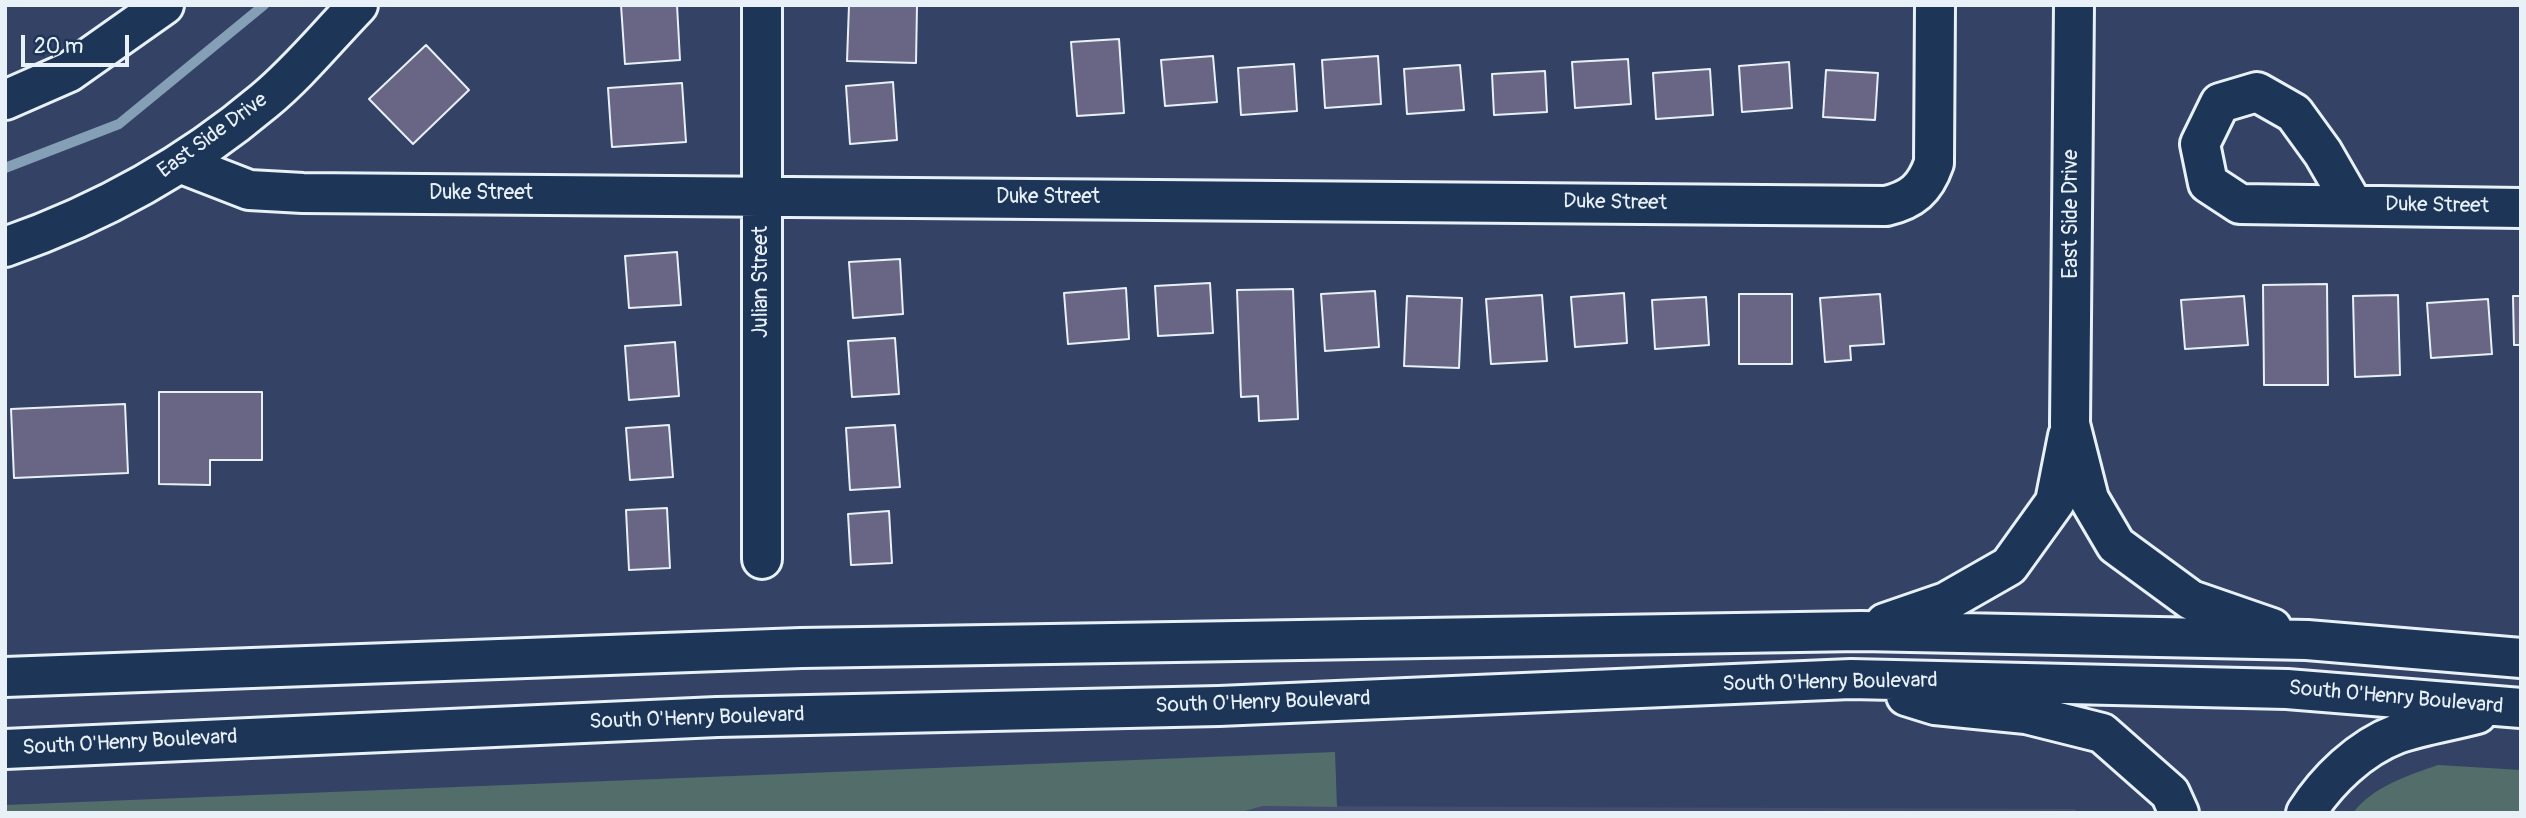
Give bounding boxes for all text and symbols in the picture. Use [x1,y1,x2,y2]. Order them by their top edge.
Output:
scale bar [24,21,133,65]
text: 20 m [34,33,83,60]
street label: East Side Drive [153,88,273,184]
street label: East Side Drive [2059,149,2085,279]
street label: Duke Street [429,181,533,207]
street label: Duke Street [996,185,1100,211]
street label: Duke Street [1563,189,1667,217]
street label: Duke Street [2385,192,2489,220]
street label: Julian Street [749,226,775,338]
street label: South O'Henry Boulevard [1722,669,1938,697]
street label: South O'Henry Boulevard [2288,676,2504,720]
street label: South O'Henry Boulevard [1155,687,1371,719]
street label: South O'Henry Boulevard [589,703,805,735]
street label: South O'Henry Boulevard [22,725,238,761]

